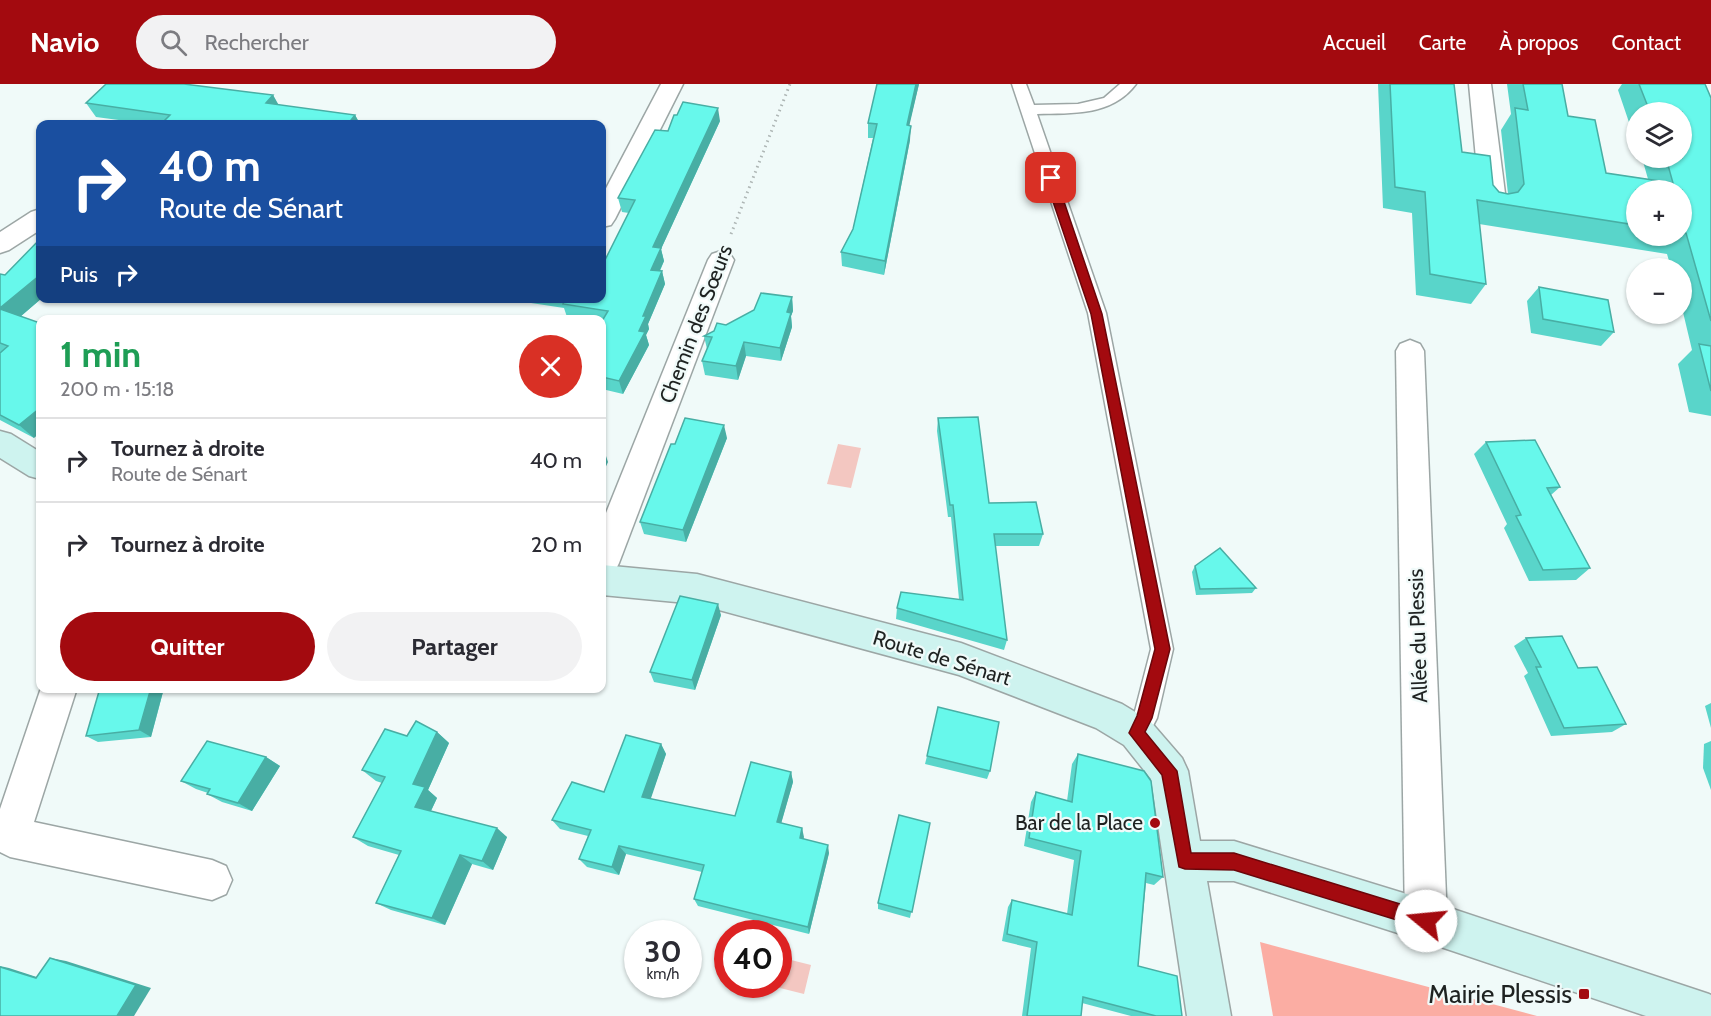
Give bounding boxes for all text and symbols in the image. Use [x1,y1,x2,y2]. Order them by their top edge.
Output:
search box [136,15,556,69]
text: Navio [30,25,100,59]
icon: search [157,26,190,59]
text: Rechercher [205,29,309,56]
text: Accueil [1323,30,1386,55]
text: Carte [1419,30,1466,55]
text: À propos [1499,30,1578,55]
text: Contact [1611,30,1681,55]
map controls [1626,102,1692,324]
button: layers [1626,102,1692,168]
text: 40 m [159,140,261,192]
icon: right [60,144,138,222]
pin [1025,152,1076,203]
icon: arrive [1034,161,1067,194]
button: + [1626,180,1692,246]
text: Route de Sénart [159,192,343,225]
street label: Chemin des Sœurs [654,241,737,407]
icon: right [110,258,143,291]
button: − [1626,258,1692,324]
text: Puis [60,261,98,288]
text: 1 min [60,332,141,376]
button: close [519,335,582,398]
text: 200 m · 15:18 [60,377,174,401]
text: Tournez à droite [111,435,265,462]
icon: right [60,444,93,477]
text: 40 m [530,447,582,474]
text: Route de Sénart [111,462,247,486]
icon: right [60,528,93,561]
text: Tournez à droite [111,531,265,558]
text: 20 m [531,531,582,558]
street label: Allée du Plessis [1403,568,1432,704]
button: Quitter [60,612,315,681]
button: Partager [327,612,582,681]
street label: Route de Sénart [870,625,1014,690]
place label: Bar de la Place [1015,810,1143,835]
marker: Bar de la Place [1148,816,1162,830]
position arrow [1394,889,1458,953]
speed limit sign: 40 [714,920,792,998]
text: 30 [644,933,682,970]
text: km/h [647,965,679,983]
place label: Mairie Plessis [1428,978,1572,1010]
marker: Mairie Plessis [1577,987,1591,1001]

